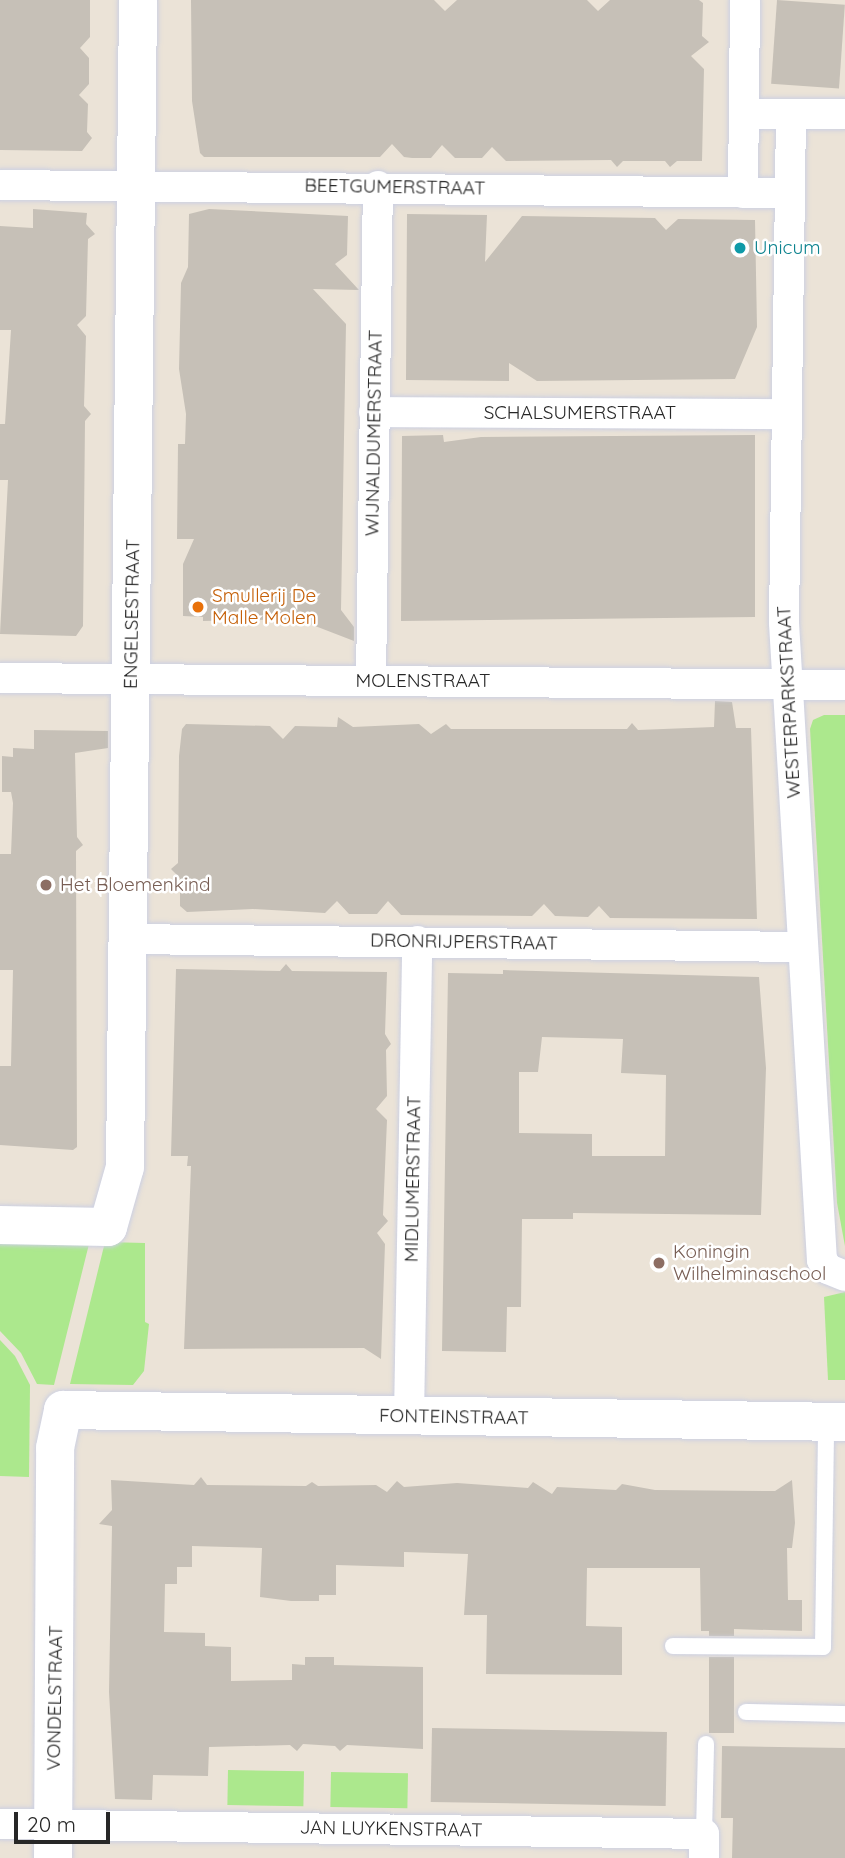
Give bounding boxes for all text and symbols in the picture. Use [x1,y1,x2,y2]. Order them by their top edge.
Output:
street label: BEETGUMERSTRAAT [304,174,486,200]
place label: Unicum [754,237,821,259]
marker: Unicum [732,240,748,256]
street label: WIJNALDUMERSTRAAT [361,329,387,537]
street label: SCHALSUMERSTRAAT [484,402,676,424]
street label: ENGELSESTRAAT [119,539,145,689]
place label: Smullerij De Malle Molen [212,585,317,629]
marker: Smullerij De Malle Molen [190,599,206,615]
street label: WESTERPARKSTRAAT [773,605,805,799]
street label: MOLENSTRAAT [356,670,490,692]
place label: Het Bloemenkind [60,874,211,896]
marker: Het Bloemenkind [38,877,54,893]
street label: DRONRIJPERSTRAAT [370,929,558,955]
street label: MIDLUMERSTRAAT [400,1095,426,1263]
place label: Koningin Wilhelminaschool [673,1241,826,1285]
marker: Koningin Wilhelminaschool [651,1255,667,1271]
street label: FONTEINSTRAAT [379,1404,529,1430]
street label: VONDELSTRAAT [42,1625,68,1771]
scale bar [18,1798,114,1842]
text: 20 m [27,1811,76,1837]
street label: JAN LUYKENSTRAAT [299,1816,483,1842]

